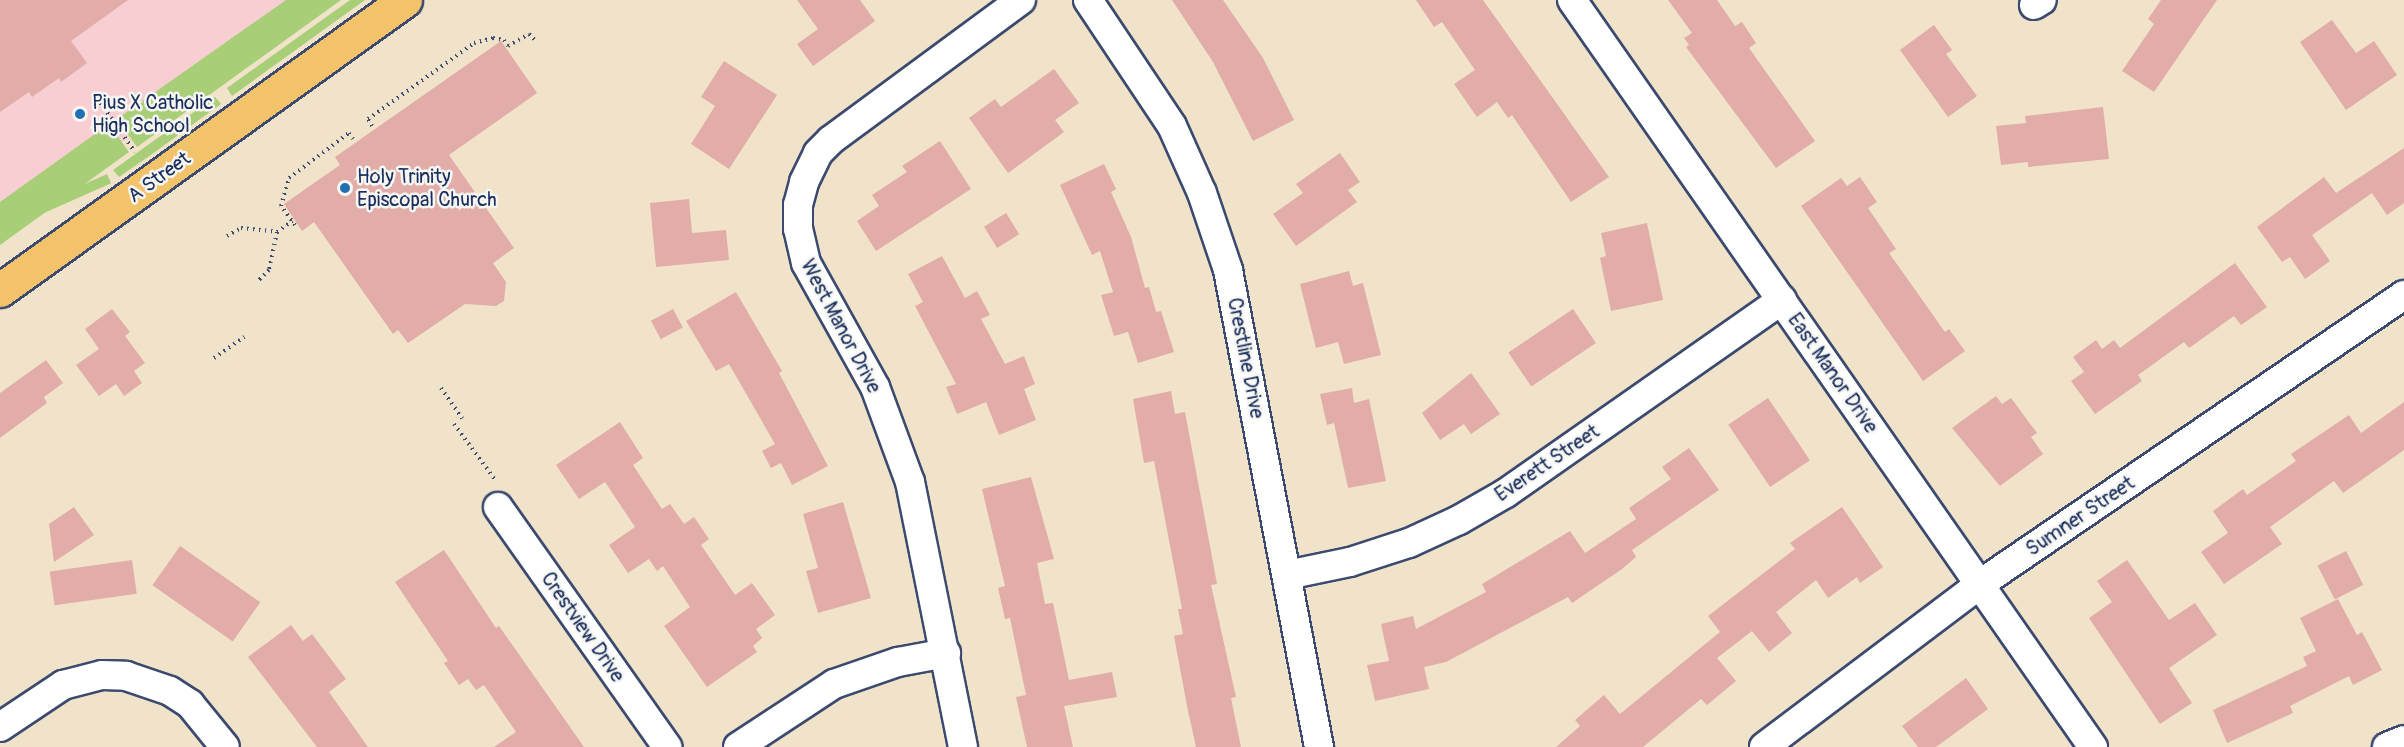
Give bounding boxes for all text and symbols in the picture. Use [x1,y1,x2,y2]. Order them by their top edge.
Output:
place label: Pius X Catholic High School [92,90,213,137]
marker: Pius X Catholic High School [73,107,87,121]
street label: A Street [123,146,195,208]
place label: Holy Trinity Episcopal Church [357,164,497,211]
marker: Holy Trinity Episcopal Church [338,181,352,195]
street label: West Manor Drive [796,255,886,397]
street label: Crestline Drive [1223,296,1269,420]
street label: East Manor Drive [1783,308,1883,438]
street label: Everett Street [1490,419,1604,507]
street label: Sumner Street [2021,471,2139,561]
street label: Crestview Drive [536,567,630,687]

